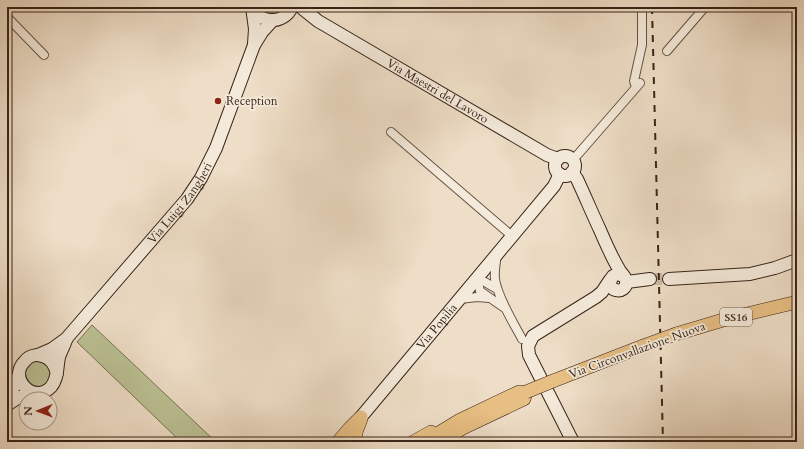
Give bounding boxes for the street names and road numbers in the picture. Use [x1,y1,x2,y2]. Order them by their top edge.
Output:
street label: Via Maestri del Lavoro [384,55,492,127]
street label: Via Luigi Zangheri [144,159,216,247]
street label: Via Popilia [413,299,461,353]
road number: SS16 [720,308,752,326]
street label: Via Circonvallazione Nuova [567,318,708,382]

